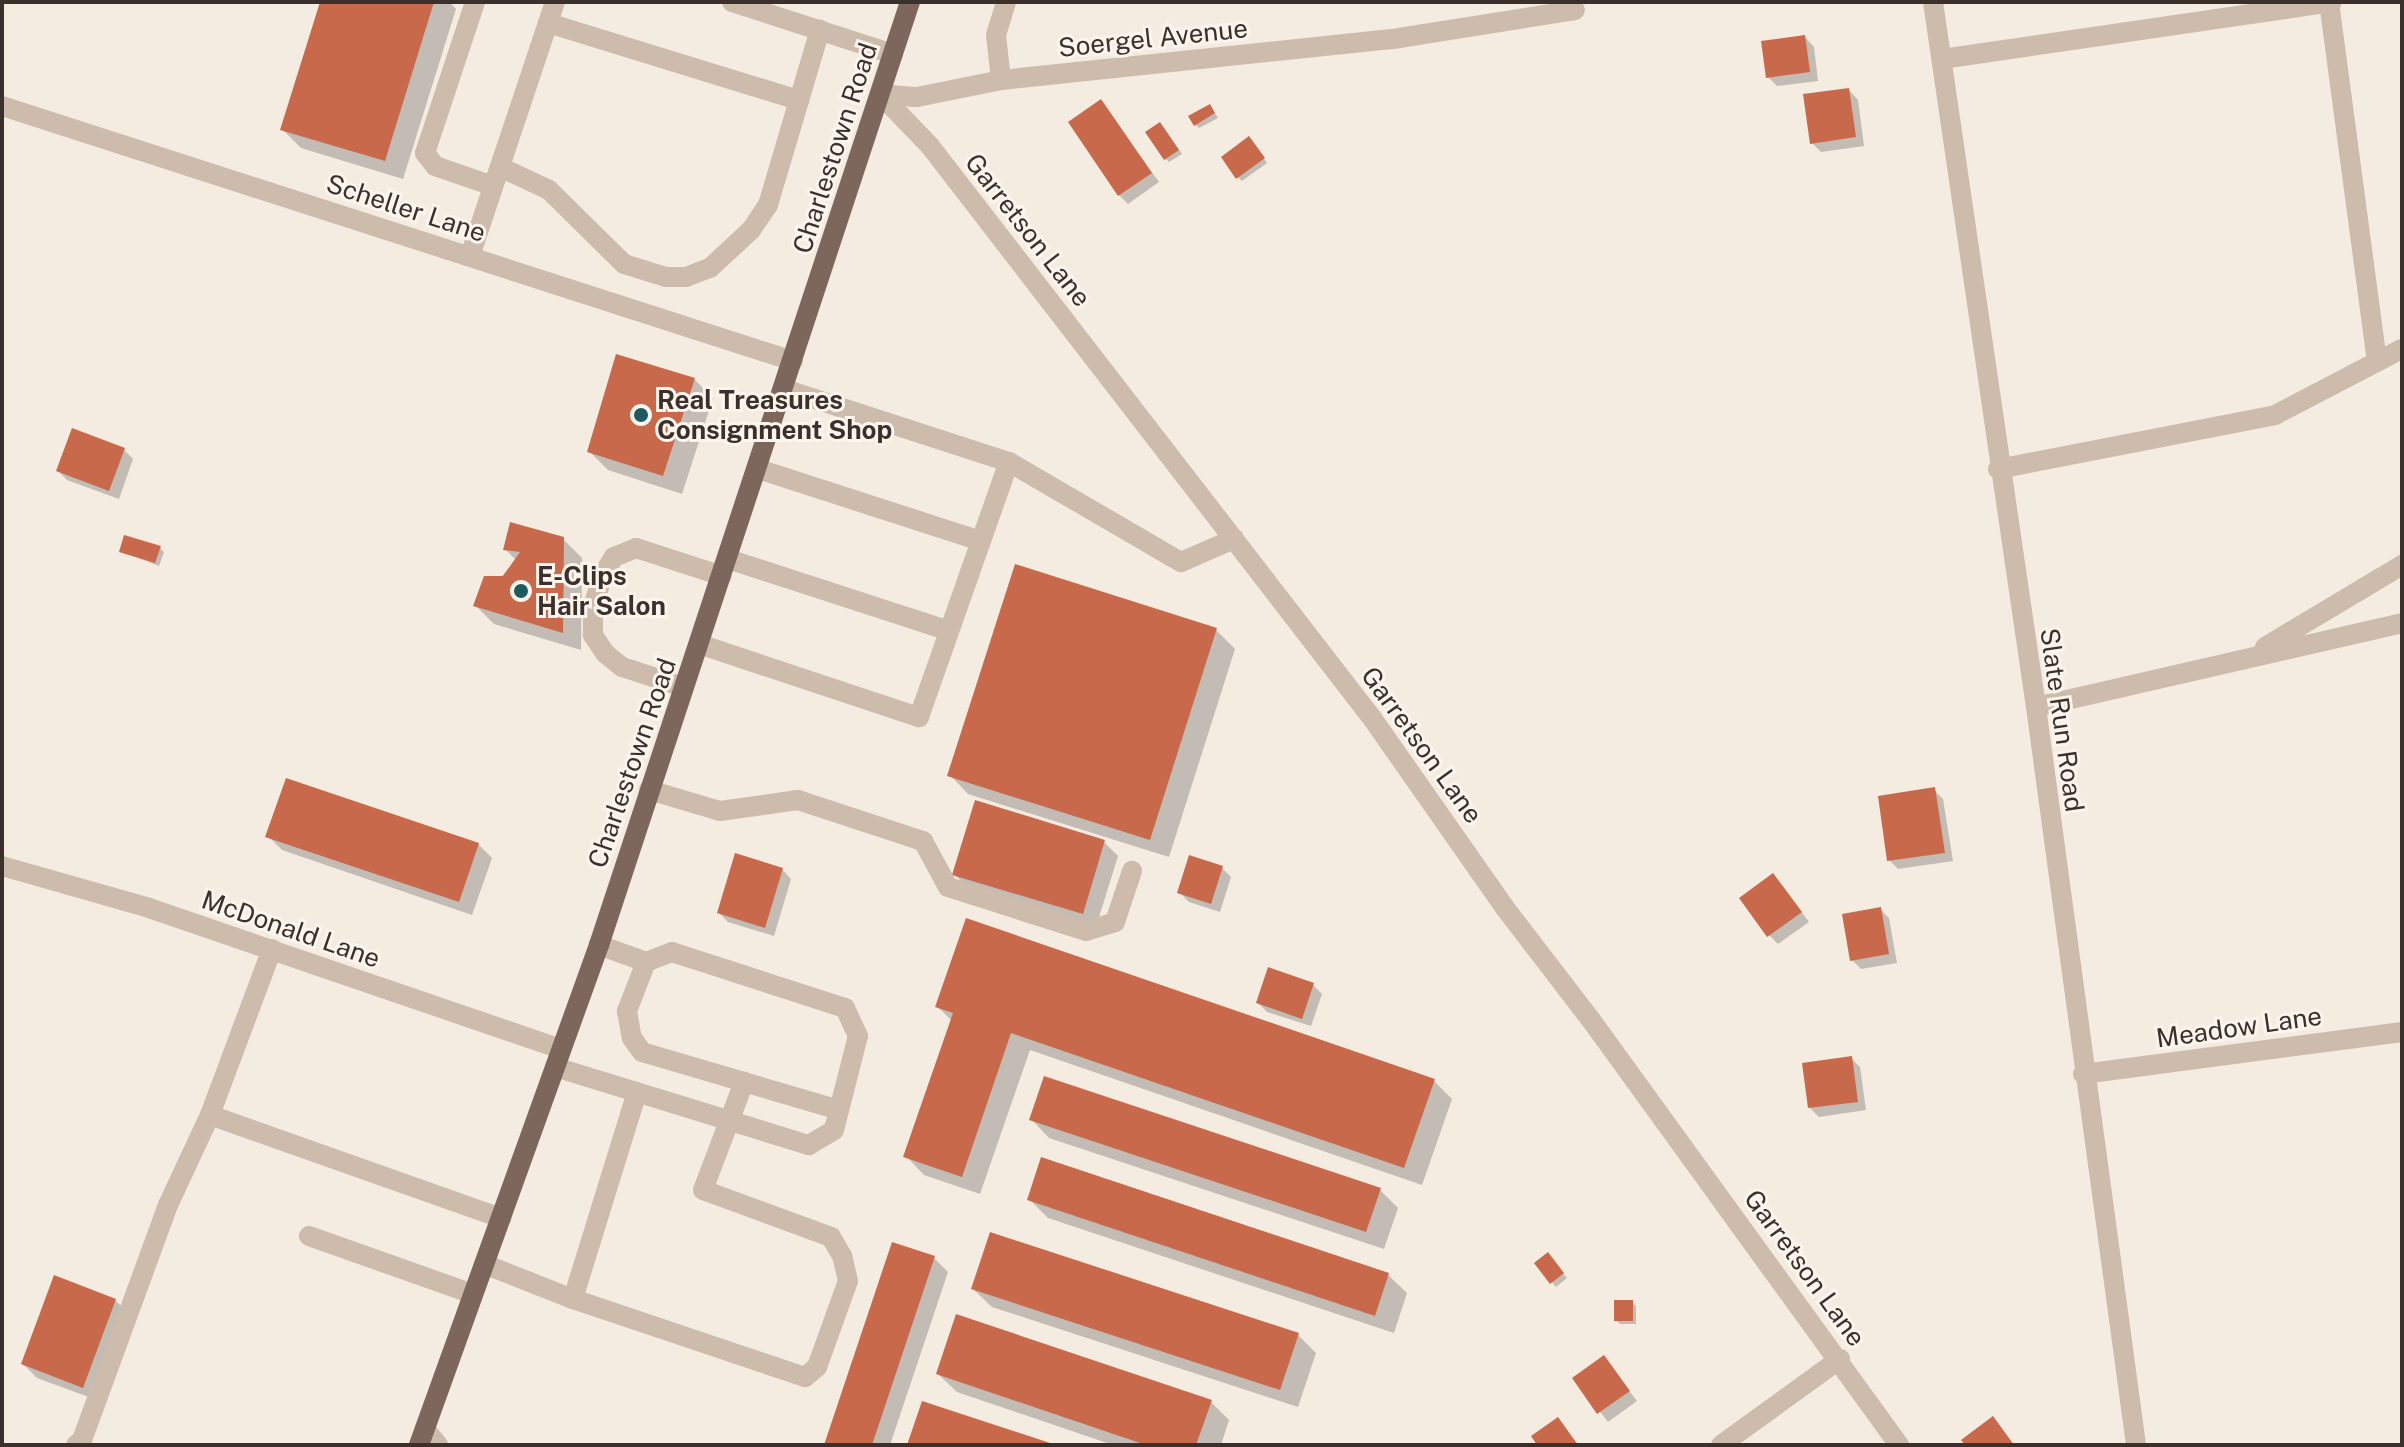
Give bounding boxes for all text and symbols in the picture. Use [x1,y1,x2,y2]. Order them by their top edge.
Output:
street label: Soergel Avenue [1057,13,1249,63]
street label: Charlestown Road [786,39,884,257]
street label: Garretson Lane [959,147,1097,313]
street label: Scheller Lane [322,168,490,248]
place label: Real Treasures Consignment Shop [657,384,892,446]
marker: Real Treasures Consignment Shop [632,406,650,424]
place label: E-Clips Hair Salon [537,560,666,622]
marker: E-Clips Hair Salon [512,582,530,600]
street label: Slate Run Road [2034,626,2090,814]
street label: Charlestown Road [582,654,682,872]
street label: Garretson Lane [1355,661,1489,829]
street label: McDonald Lane [198,884,384,974]
street label: Meadow Lane [2154,1000,2324,1054]
street label: Garretson Lane [1738,1184,1872,1352]

